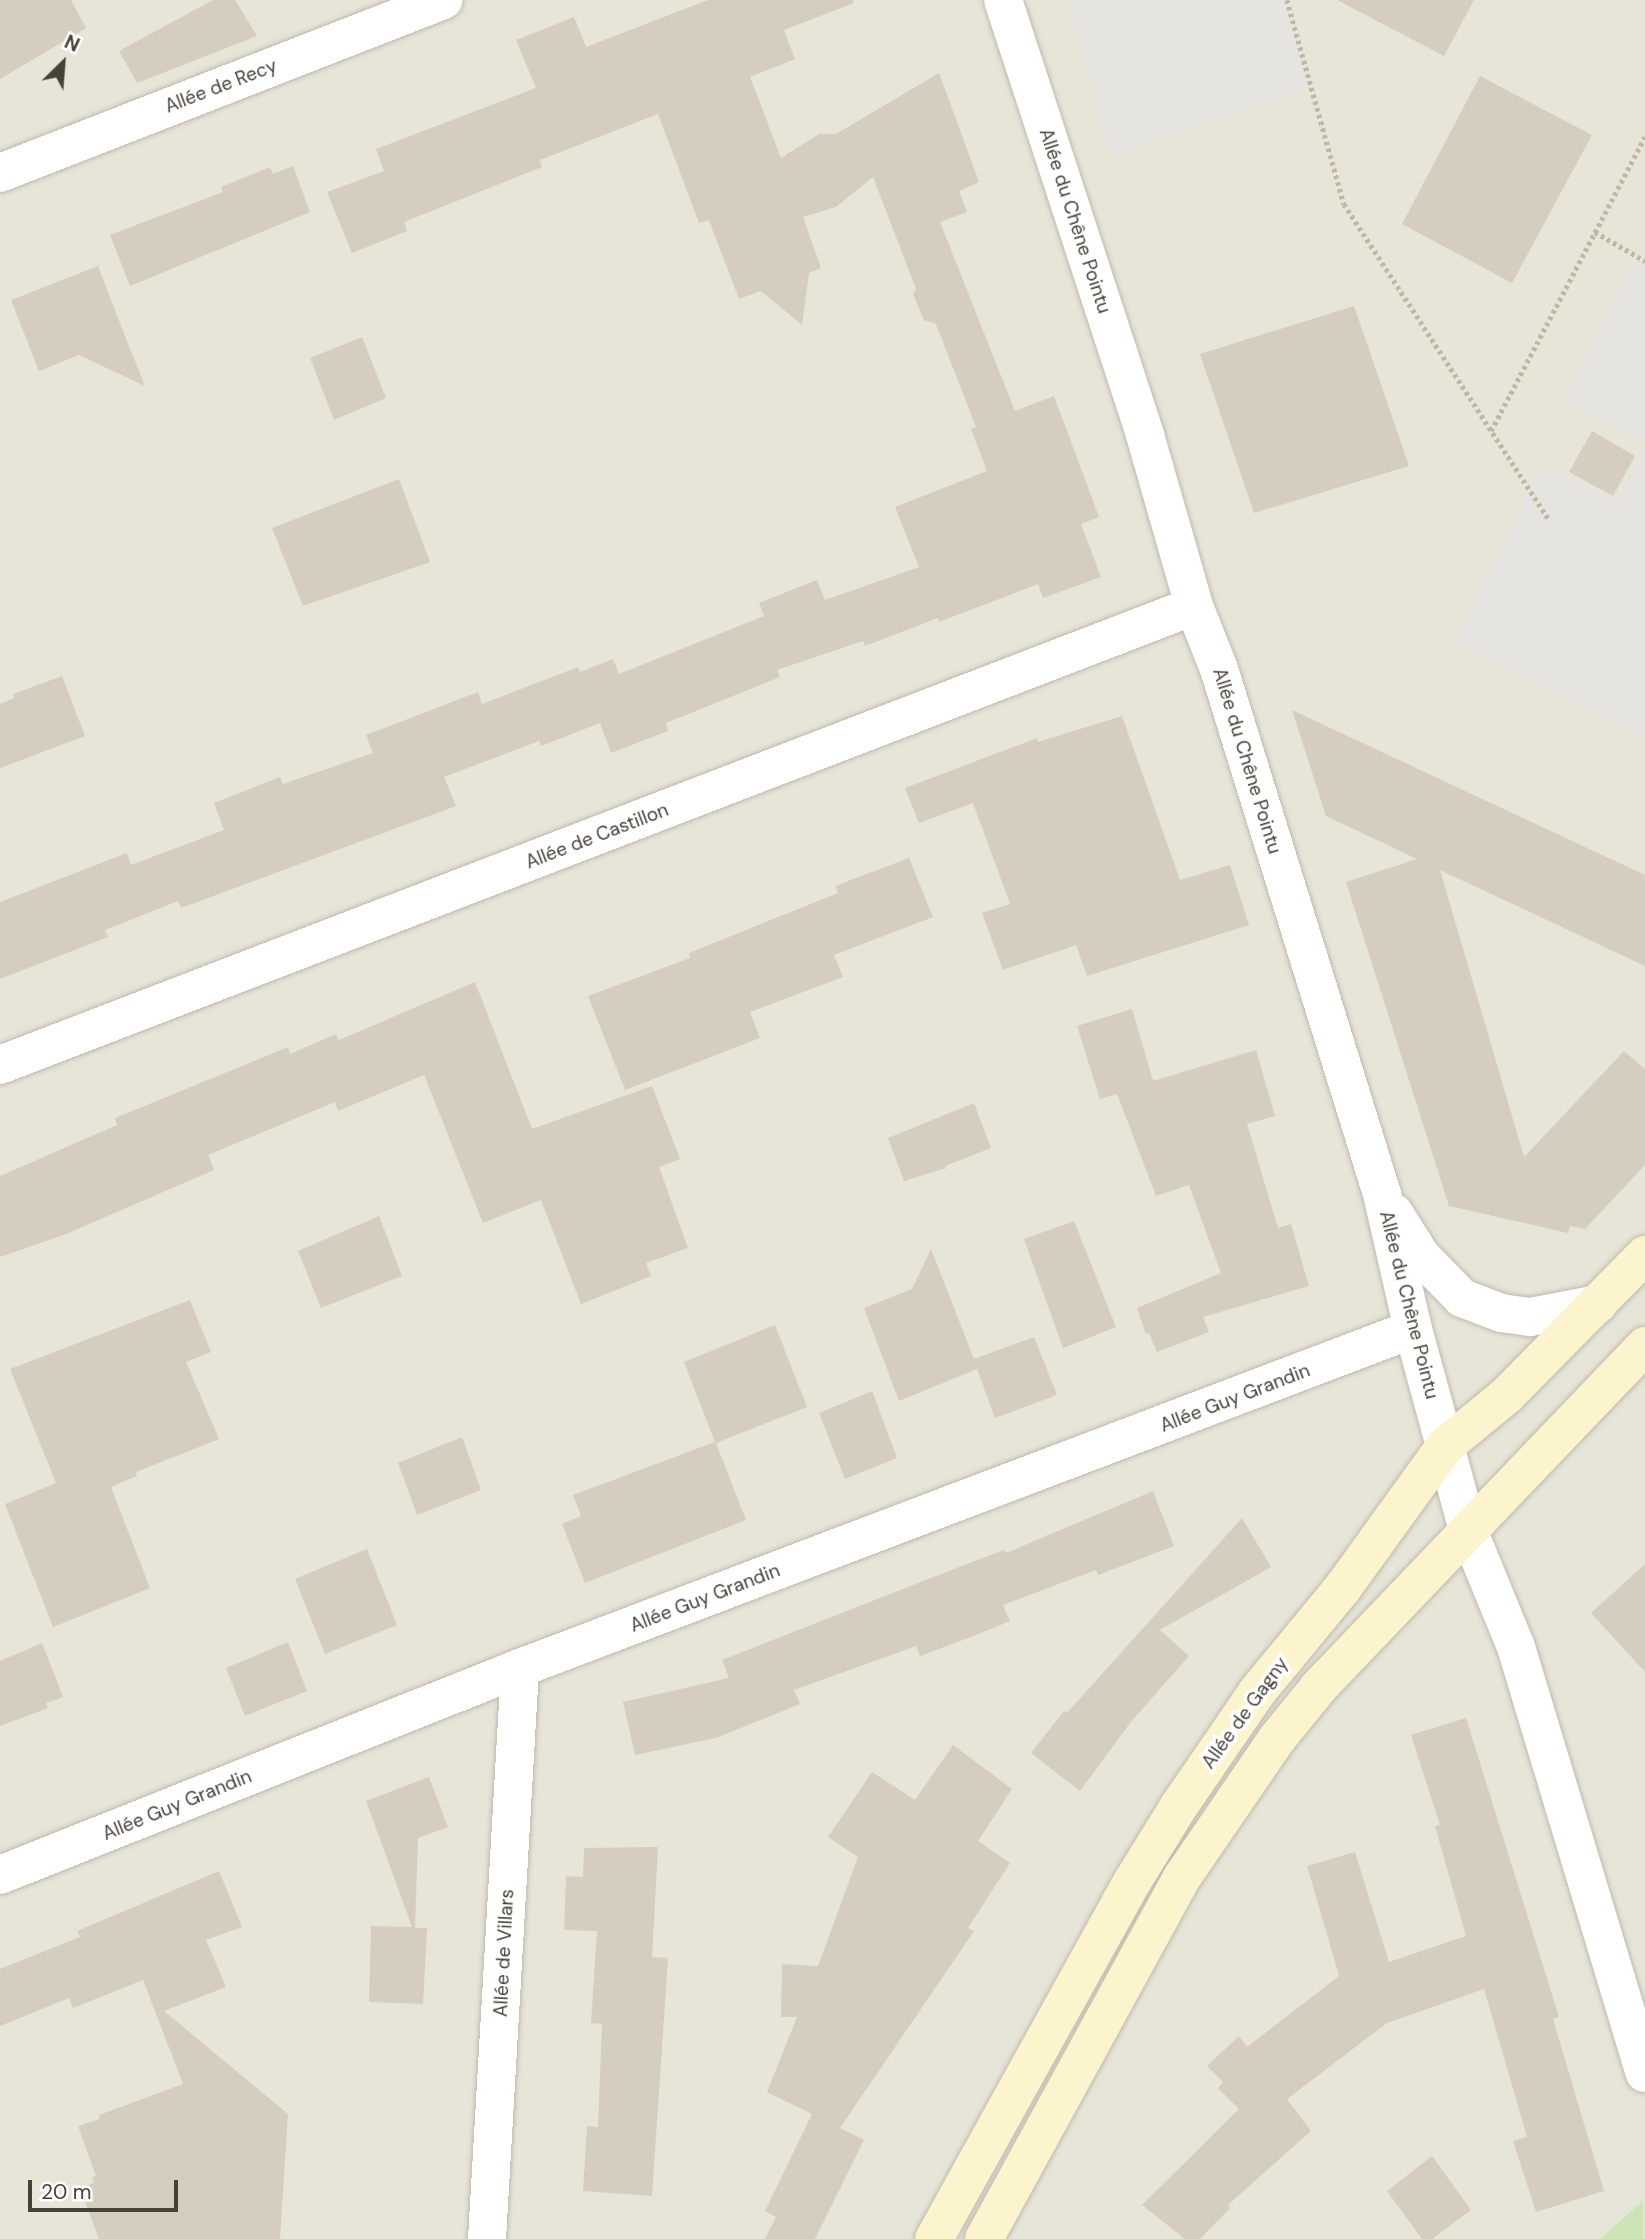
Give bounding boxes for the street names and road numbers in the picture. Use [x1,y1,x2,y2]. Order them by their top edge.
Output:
street label: Allée de Recy [162,54,280,118]
street label: Allée du Chêne Pointu [1034,126,1116,316]
street label: Allée du Chêne Pointu [1208,665,1286,857]
street label: Allée de Castillon [522,798,672,874]
street label: Allée du Chêne Pointu [1375,1209,1443,1401]
street label: Allée Guy Grandin [1157,1359,1313,1437]
street label: Allée Guy Grandin [627,1559,783,1637]
street label: Allée de Gagny [1197,1653,1293,1773]
street label: Allée Guy Grandin [99,1765,255,1845]
street label: Allée de Villars [489,1888,519,2018]

